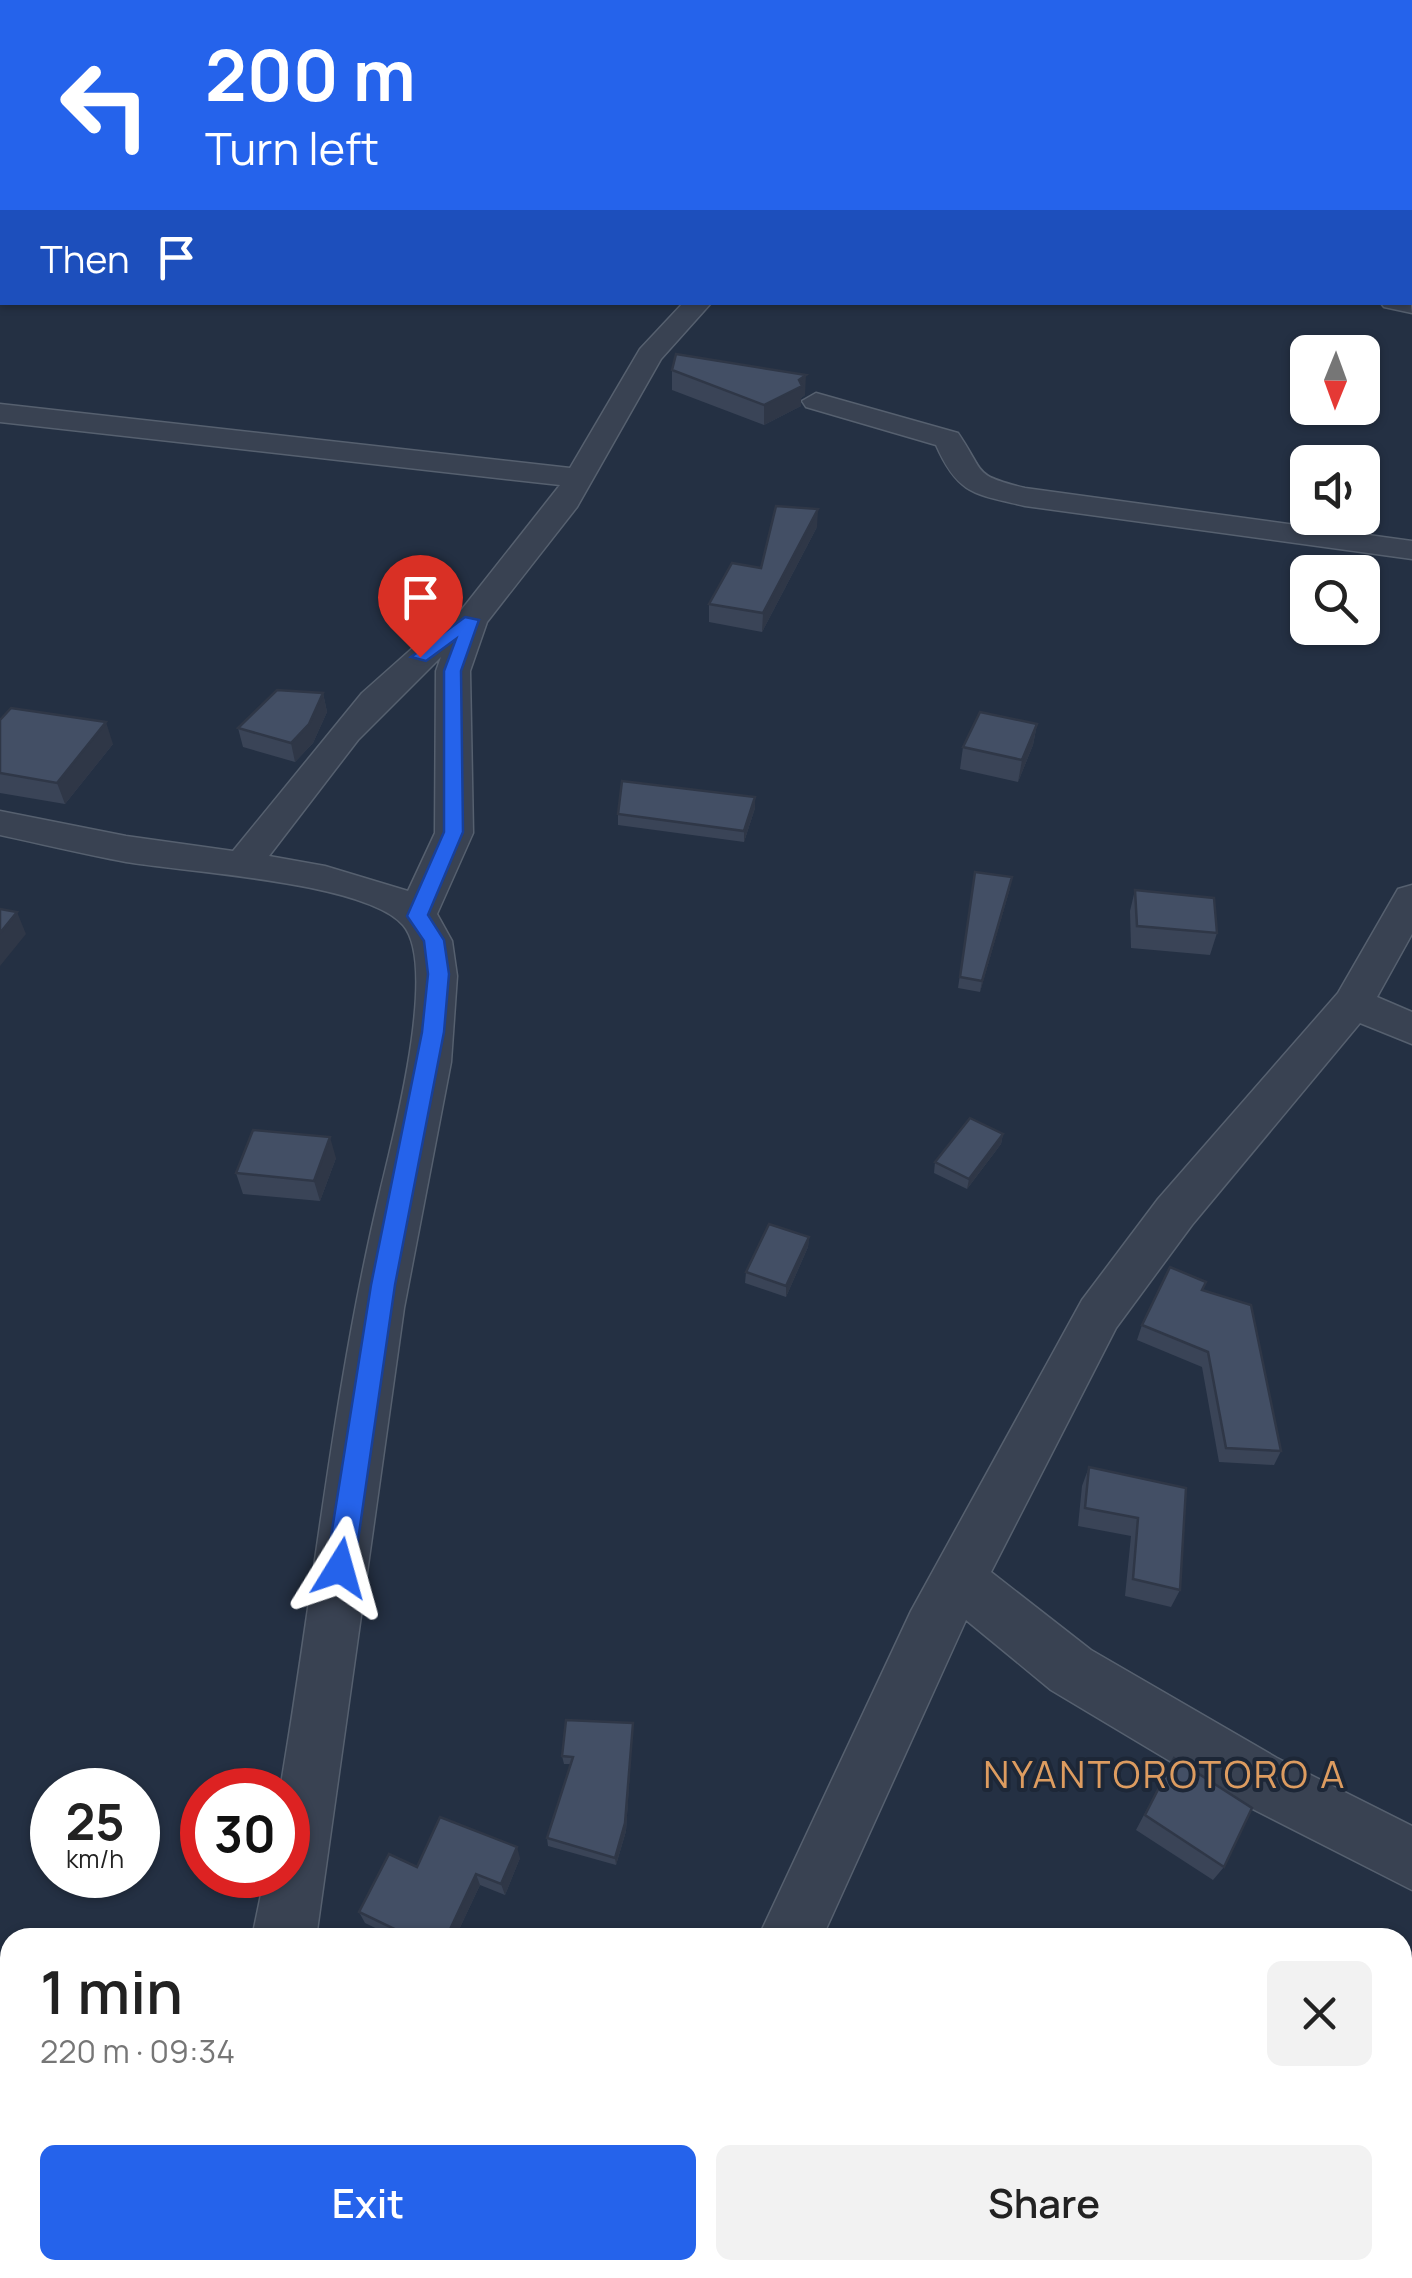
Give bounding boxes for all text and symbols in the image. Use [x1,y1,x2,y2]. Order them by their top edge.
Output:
text: 200 m [205,26,416,122]
icon: left [40,40,170,170]
text: Turn left [205,117,379,179]
icon: arrive [149,230,204,285]
text: Then [40,232,129,284]
north arrow [1290,335,1380,425]
map controls [1290,335,1380,645]
button: sound [1290,445,1380,535]
pin [378,555,463,658]
button: search [1290,555,1380,645]
icon: arrive [393,570,448,625]
position arrow [288,1516,392,1620]
district label: NYANTOROTORO A [983,1747,1347,1799]
speed limit sign: 30 [180,1768,310,1898]
text: 25 [65,1787,125,1855]
text: km/h [66,1841,124,1876]
text: 1 min [40,1950,183,2032]
button: close [1267,1961,1372,2066]
text: 220 m · 09:34 [40,2029,235,2073]
button: Exit [40,2145,696,2260]
button: Share [716,2145,1372,2260]

